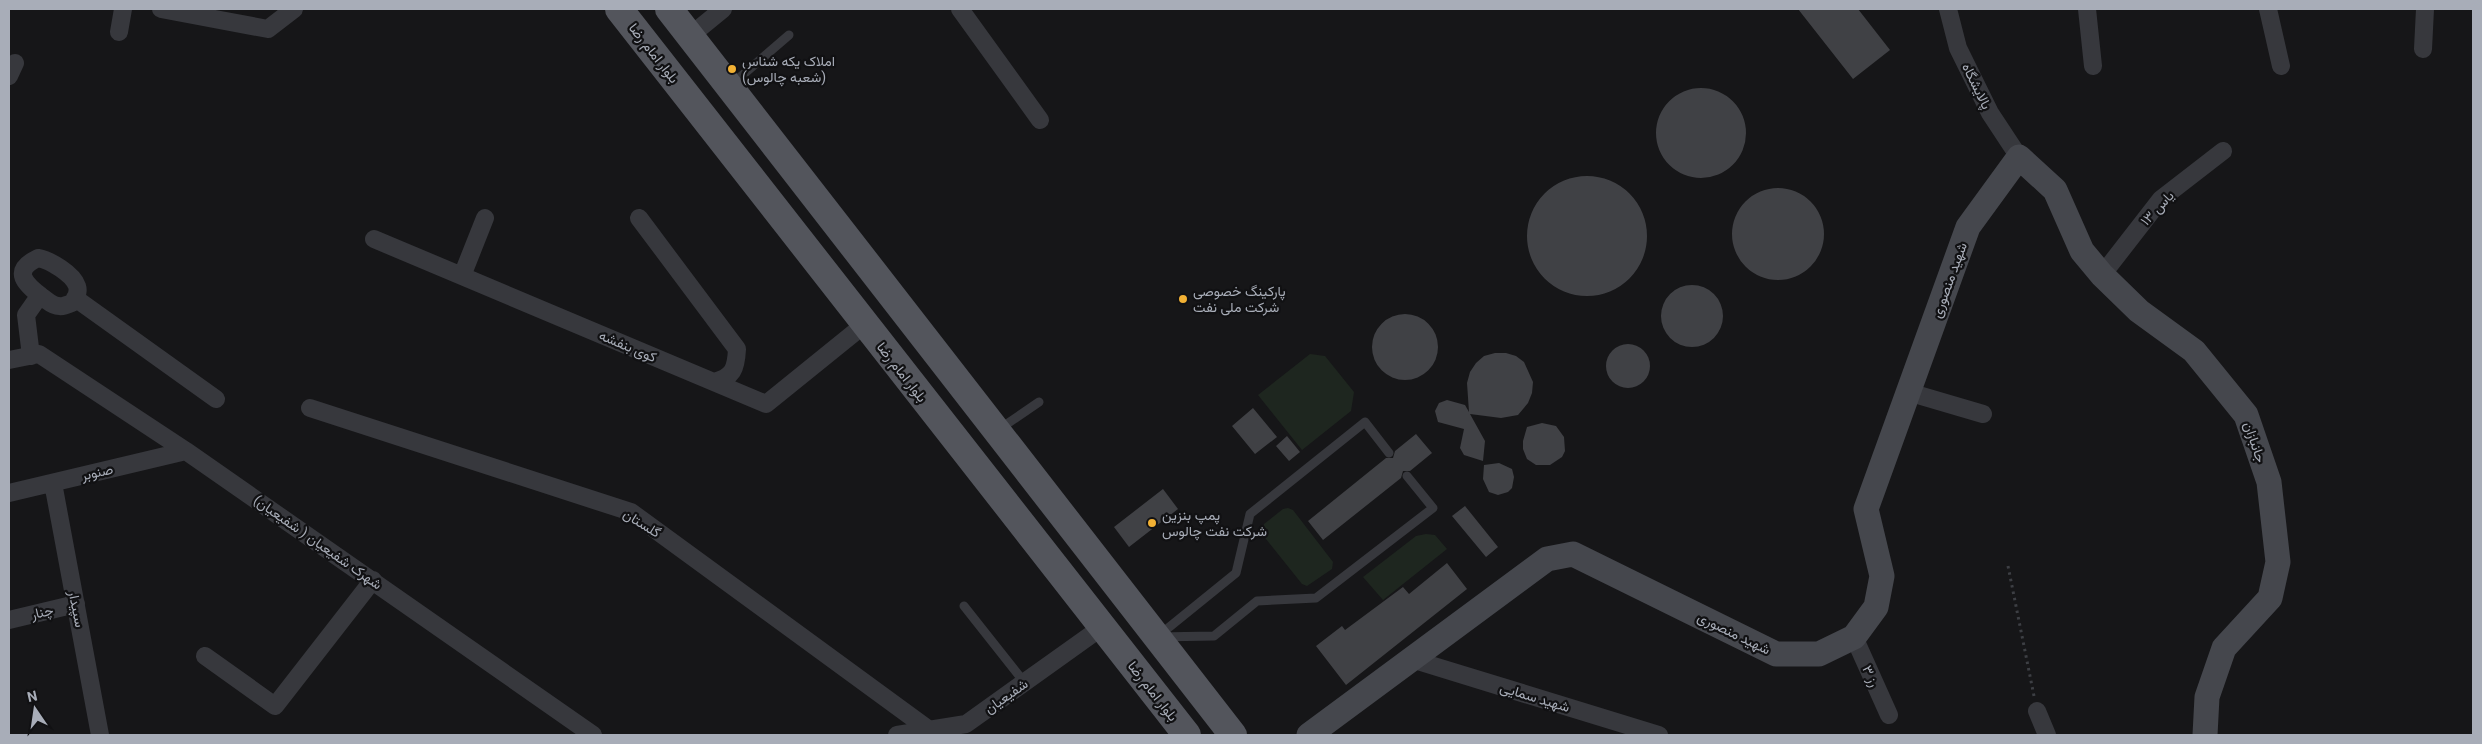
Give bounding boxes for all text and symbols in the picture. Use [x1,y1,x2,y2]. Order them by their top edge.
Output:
street label: بلوار امام رضا [625,20,682,87]
place label: املاک یکه شناس (شعبه چالوس) [742,53,835,87]
street label: پالایشگاه [1957,60,1995,113]
marker: املاک یکه شناس (شعبه چالوس) [726,63,738,75]
street label: یاس ۱۳ [2137,187,2178,229]
street label: شهید منصوری [1928,240,1971,320]
place label: پارکینگ خصوصی شرکت ملی نفت [1193,283,1286,316]
marker: پارکینگ خصوصی شرکت ملی نفت [1177,293,1189,305]
street label: کوی بنفشه [597,327,659,366]
street label: بلوار امام رضا [873,339,930,406]
street label: جانبازان [2240,419,2269,465]
street label: صنوبر [79,461,115,485]
street label: شهرک شفیعیان ( شفیعیان) [250,492,385,593]
street label: گلستان [620,505,664,541]
place label: پمپ بنزین شرکت نفت چالوس [1162,507,1267,541]
marker: پمپ بنزین شرکت نفت چالوس [1146,517,1158,529]
street label: سپیدار [63,588,88,629]
street label: چنار [28,602,55,625]
street label: شهید منصوری [1694,608,1773,658]
street label: بلوار امام رضا [1124,658,1181,725]
street label: رز ۳ [1858,663,1883,690]
street label: شفیعیان [981,675,1031,718]
street label: شهید سمایی [1498,679,1572,716]
north arrow [10,684,60,734]
text: N [25,687,39,705]

